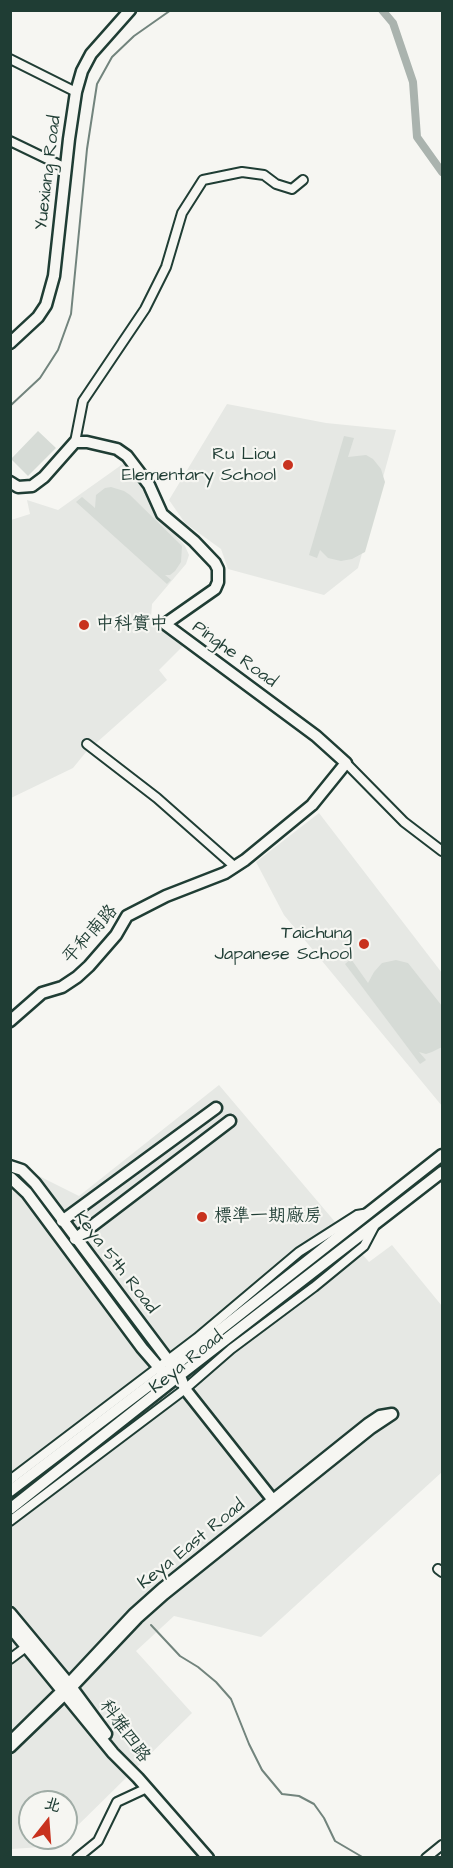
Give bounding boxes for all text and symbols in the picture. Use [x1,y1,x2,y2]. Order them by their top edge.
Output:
street label: Yuexiang Road [31,114,67,232]
place label: Ru Liou Elementary School [122,444,276,486]
marker: Ru Liou Elementary School [281,458,295,472]
place label: 中科實中 [96,614,168,636]
street label: Pinghe Road [187,617,281,693]
marker: 中科實中 [77,618,91,632]
street label: 平和南路 [59,901,123,969]
place label: Taichung Japanese School [214,923,352,966]
marker: Taichung Japanese School [357,937,371,951]
place label: 標準一期廠房 [214,1206,322,1228]
street label: Keya 5th Road [68,1207,162,1319]
marker: 標準一期廠房 [195,1210,209,1224]
street label: Keya Road [146,1327,228,1399]
street label: Keya East Road [134,1495,250,1595]
street label: 科雅四路 [94,1697,154,1767]
north arrow [18,1790,78,1850]
text: 北 [42,1792,64,1818]

